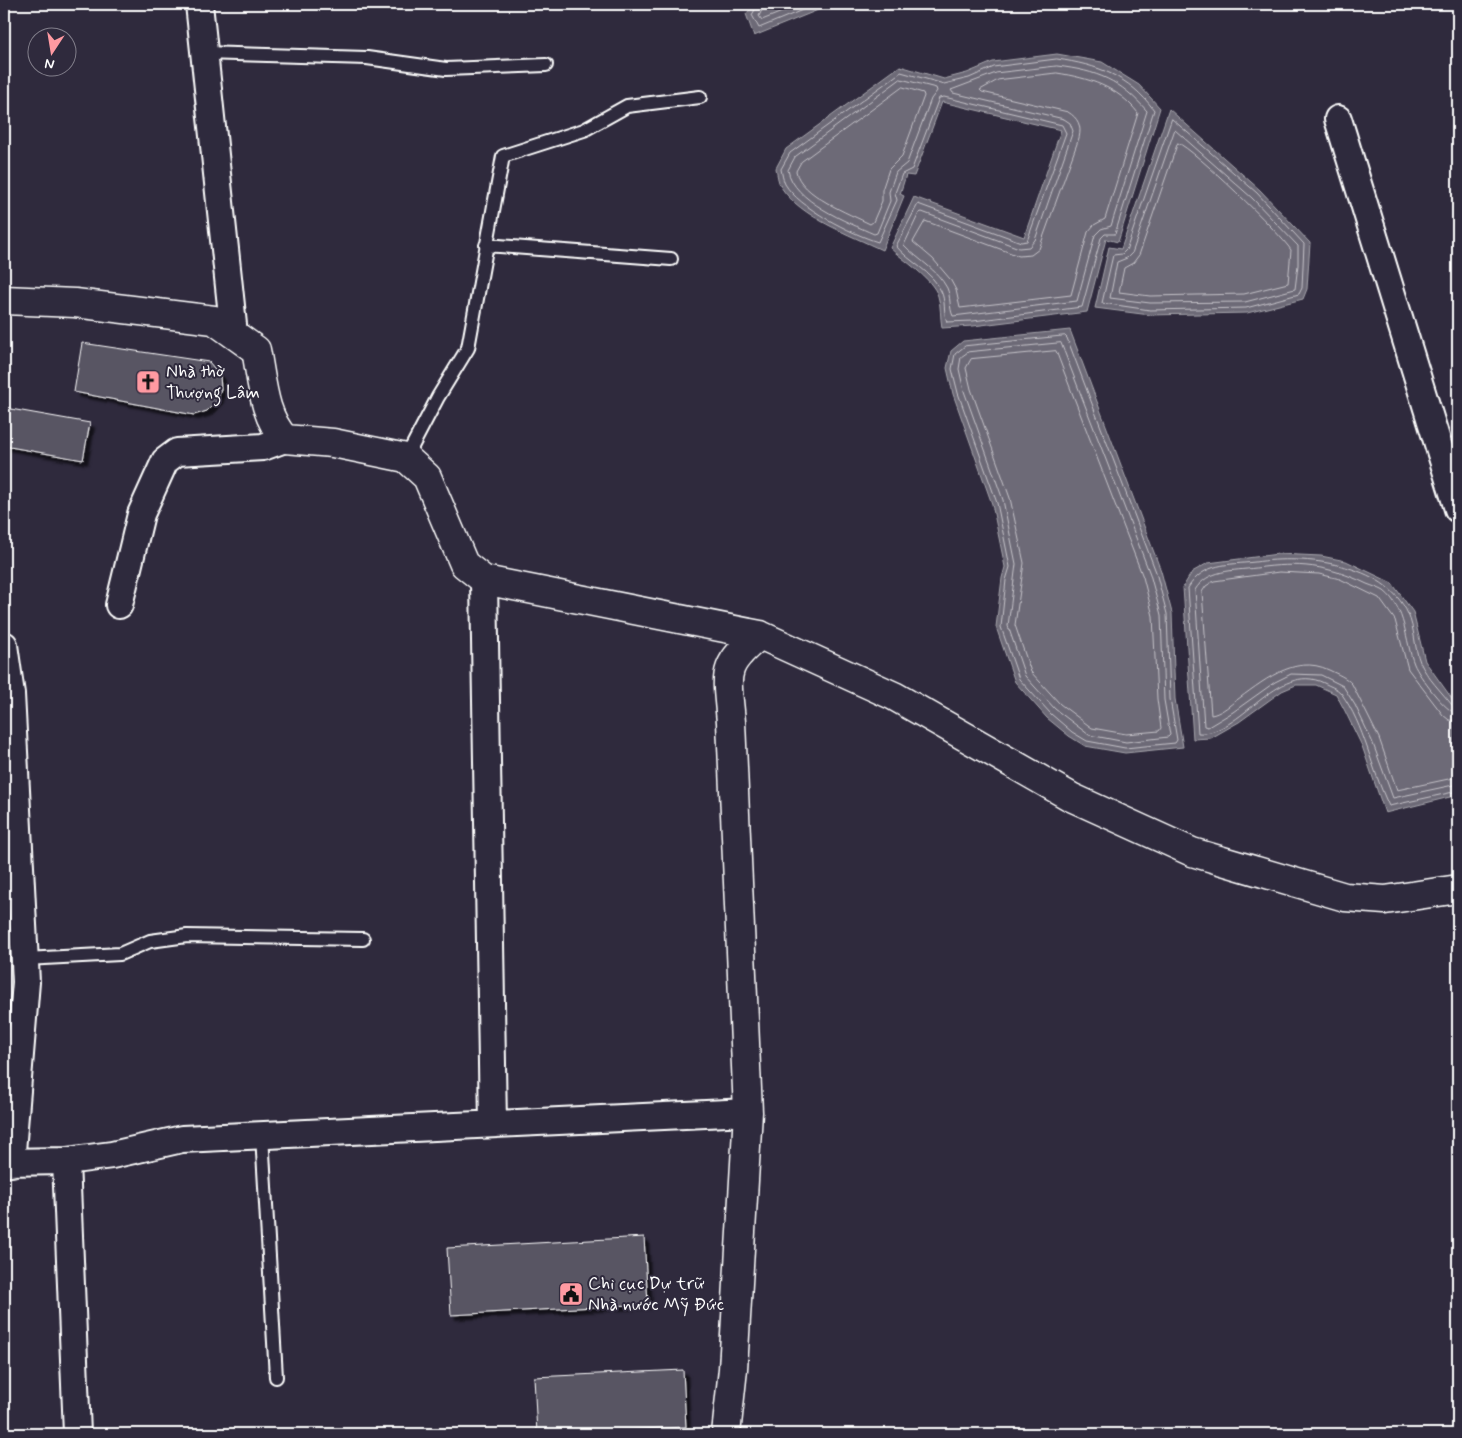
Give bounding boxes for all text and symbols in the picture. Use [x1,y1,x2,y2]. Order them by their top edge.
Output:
north arrow [28,28,78,78]
text: N [43,54,56,74]
place label: Nhà thờ Thượng Lâm [166,360,260,407]
church icon: Nhà thờ Thượng Lâm [135,369,161,395]
place label: Chi cục Dự trữ Nhà nước Mỹ Đức [588,1272,724,1317]
public building icon: Chi cục Dự trữ Nhà nước Mỹ Đức [558,1281,584,1307]

